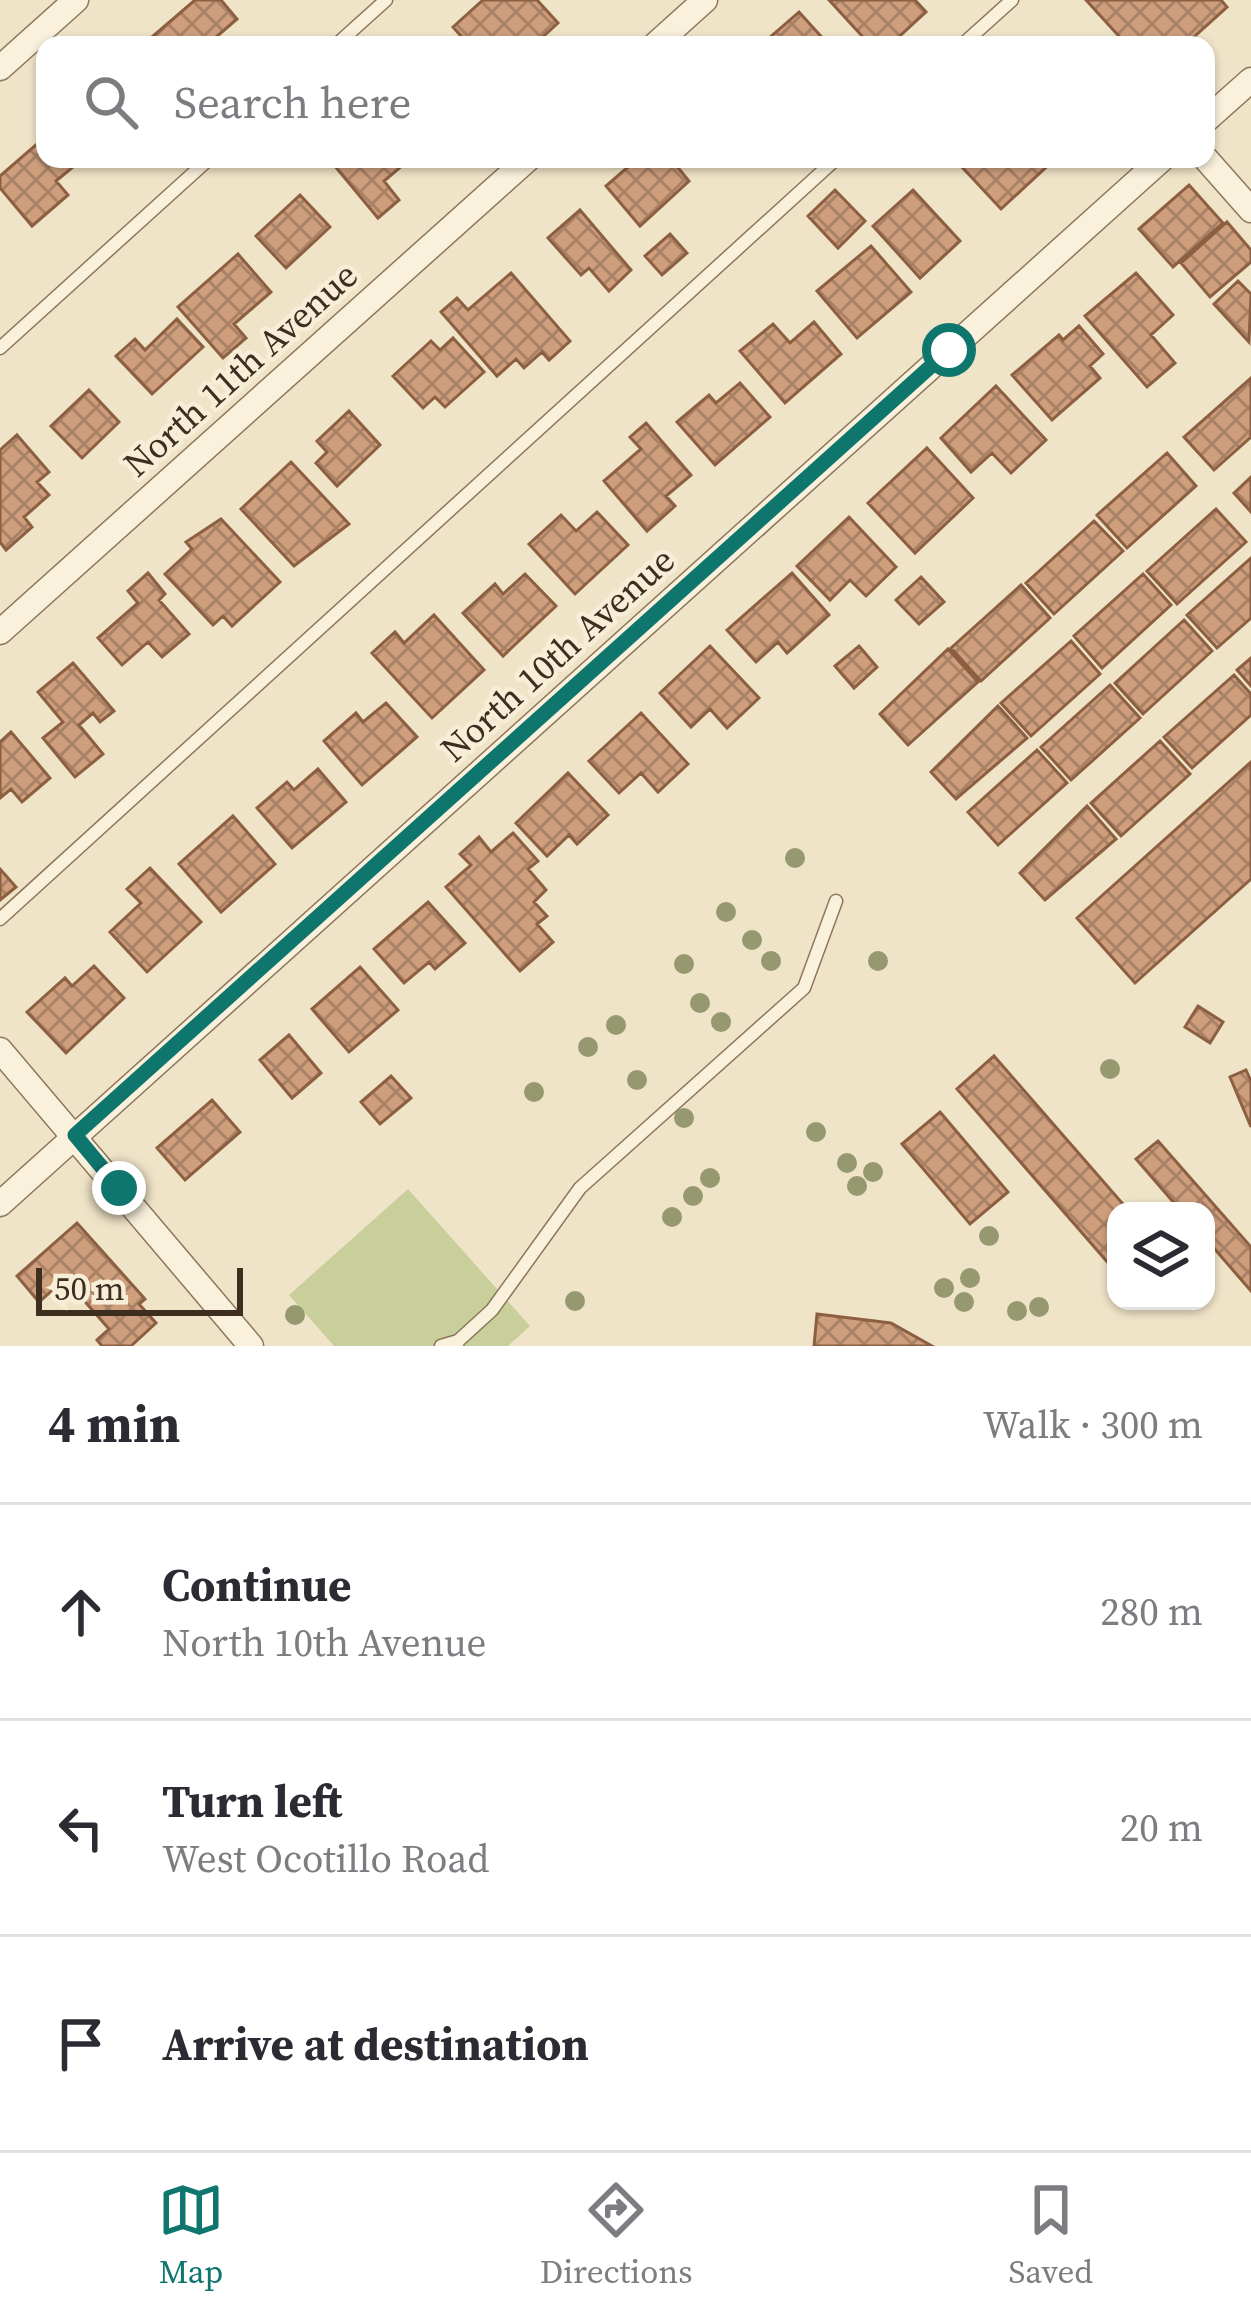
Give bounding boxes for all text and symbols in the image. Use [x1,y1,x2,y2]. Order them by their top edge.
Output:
search box [36,36,1215,168]
icon: search [78,69,144,135]
text: Search here [174,71,411,133]
street label: North 11th Avenue [113,251,368,488]
route start [922,323,976,377]
street label: North 10th Avenue [430,536,685,773]
route end [92,1161,146,1215]
map controls [1107,1202,1215,1310]
button: layers [1107,1202,1215,1310]
scale bar [36,1262,243,1315]
text: 50 m [54,1266,124,1311]
text: 4 min [48,1389,180,1459]
text: Walk · 300 m [983,1398,1203,1451]
text: Continue [162,1554,351,1616]
icon: ahead [48,1579,114,1645]
text: 280 m [1100,1585,1203,1638]
text: North 10th Avenue [162,1616,486,1669]
text: Turn left [162,1770,342,1832]
icon: left [48,1795,114,1861]
text: 20 m [1120,1801,1203,1854]
text: West Ocotillo Road [162,1832,489,1885]
icon: arrive [48,2011,114,2077]
text: Arrive at destination [162,2013,589,2075]
tab: Map [158,2177,224,2294]
tab: Directions [540,2177,693,2294]
tab: Saved [1008,2177,1093,2294]

